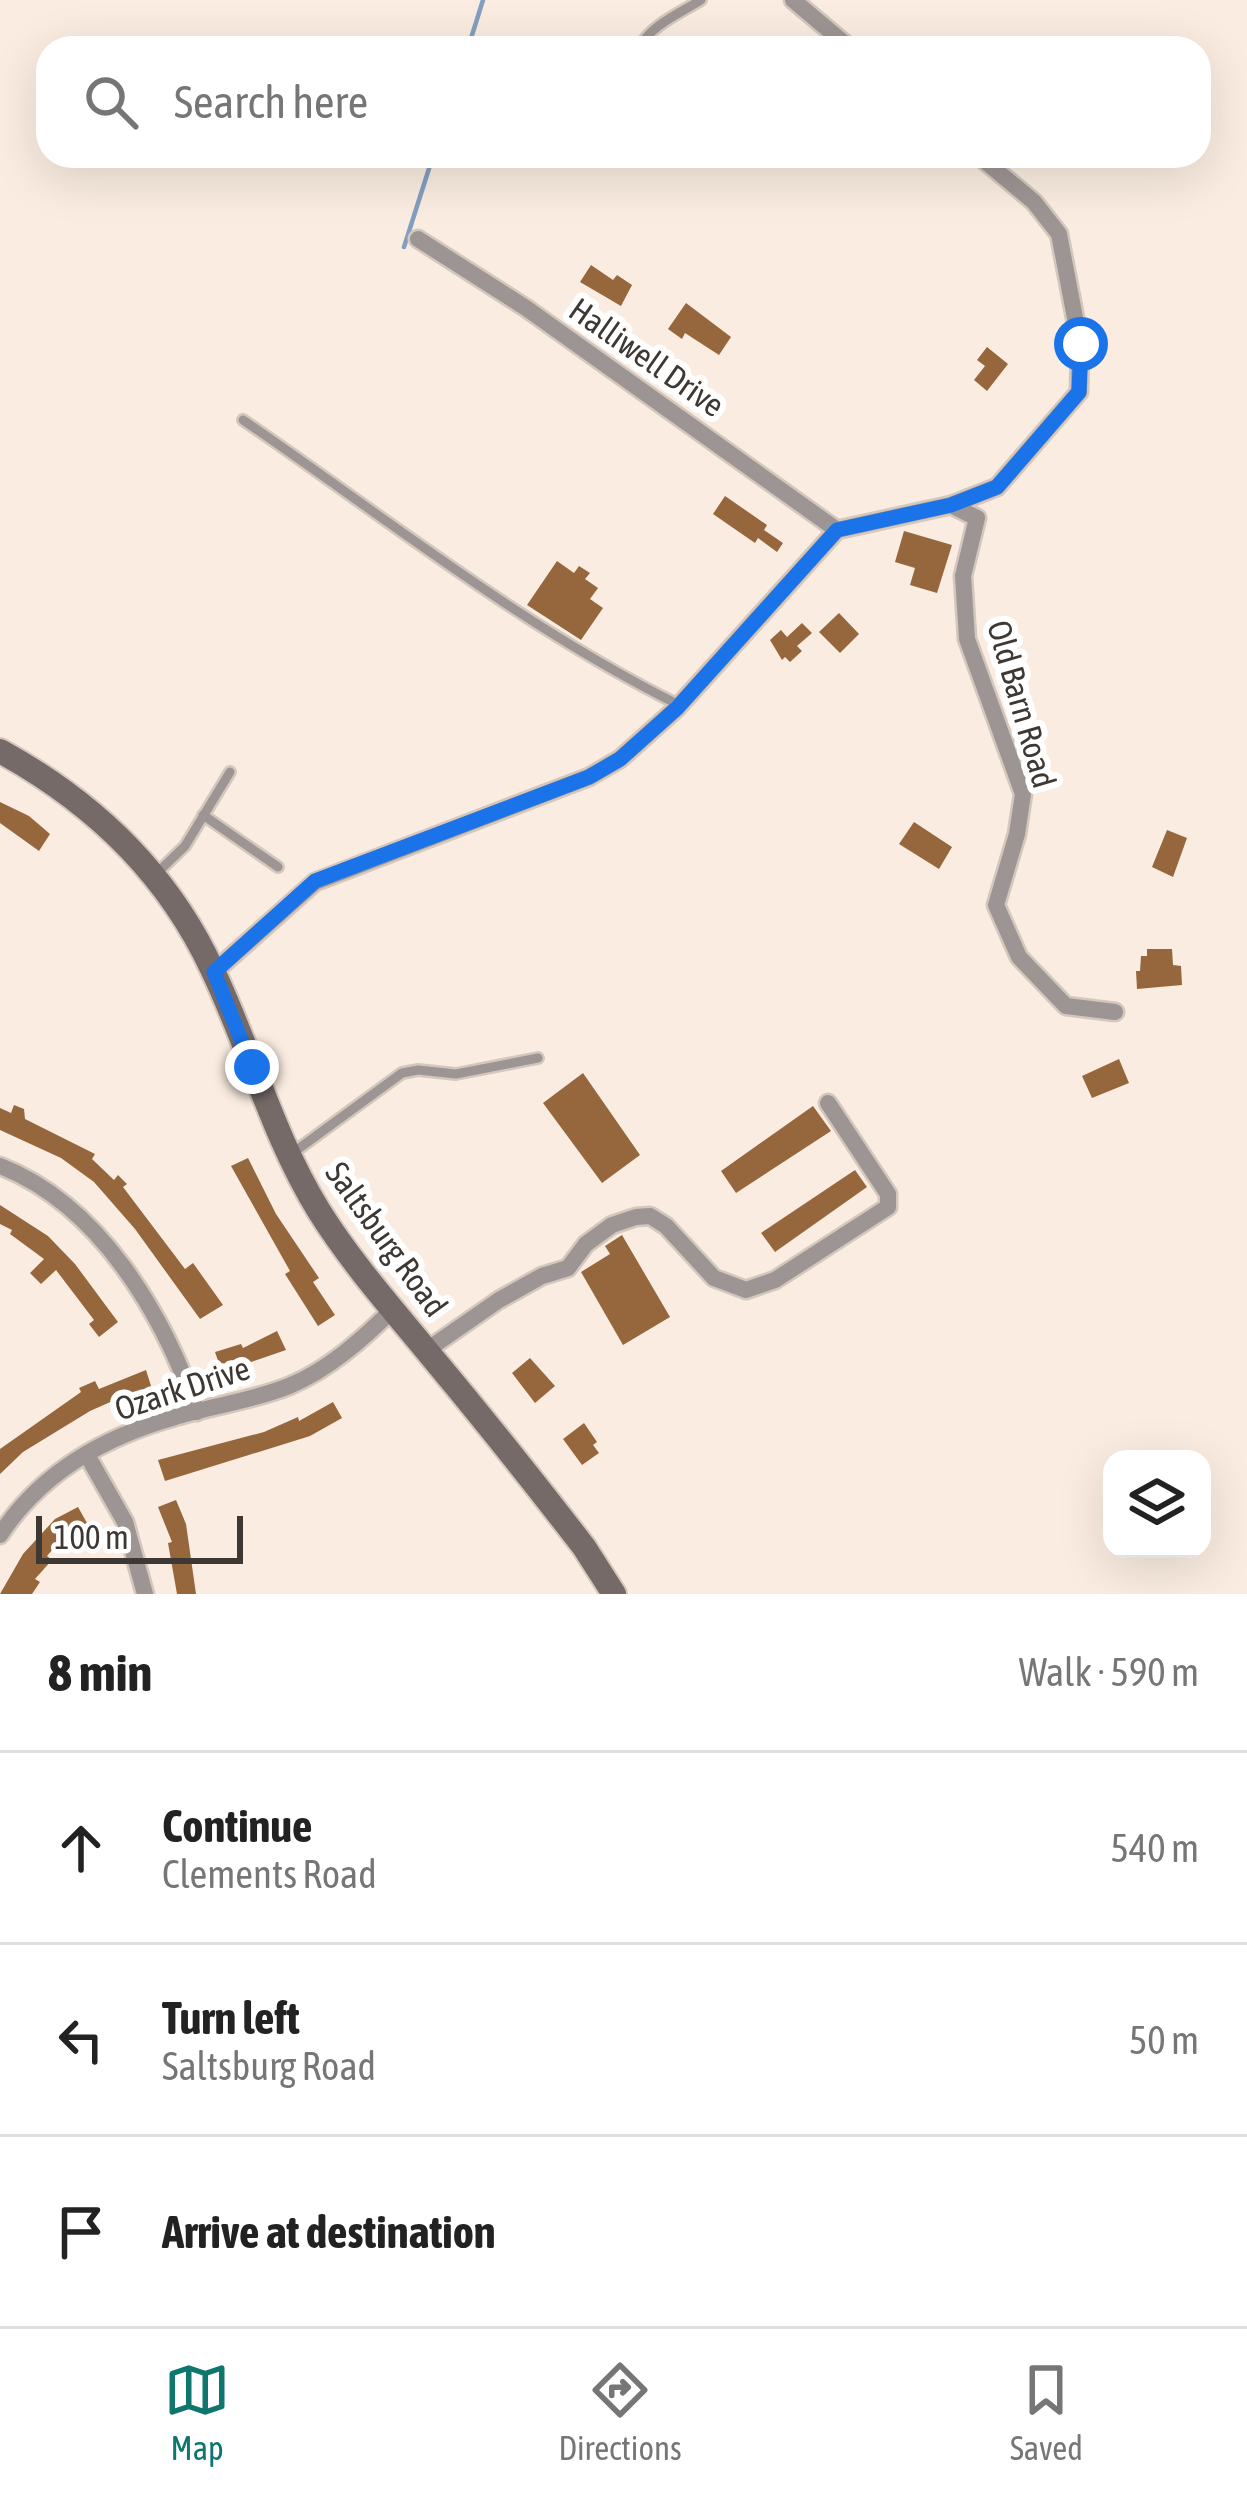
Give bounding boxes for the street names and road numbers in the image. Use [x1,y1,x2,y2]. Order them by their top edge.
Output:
street label: Halliwell Drive [562,290,732,424]
street label: Old Barn Road [980,616,1064,792]
street label: Saltsburg Road [318,1155,456,1323]
street label: Ozark Drive [110,1348,254,1428]

